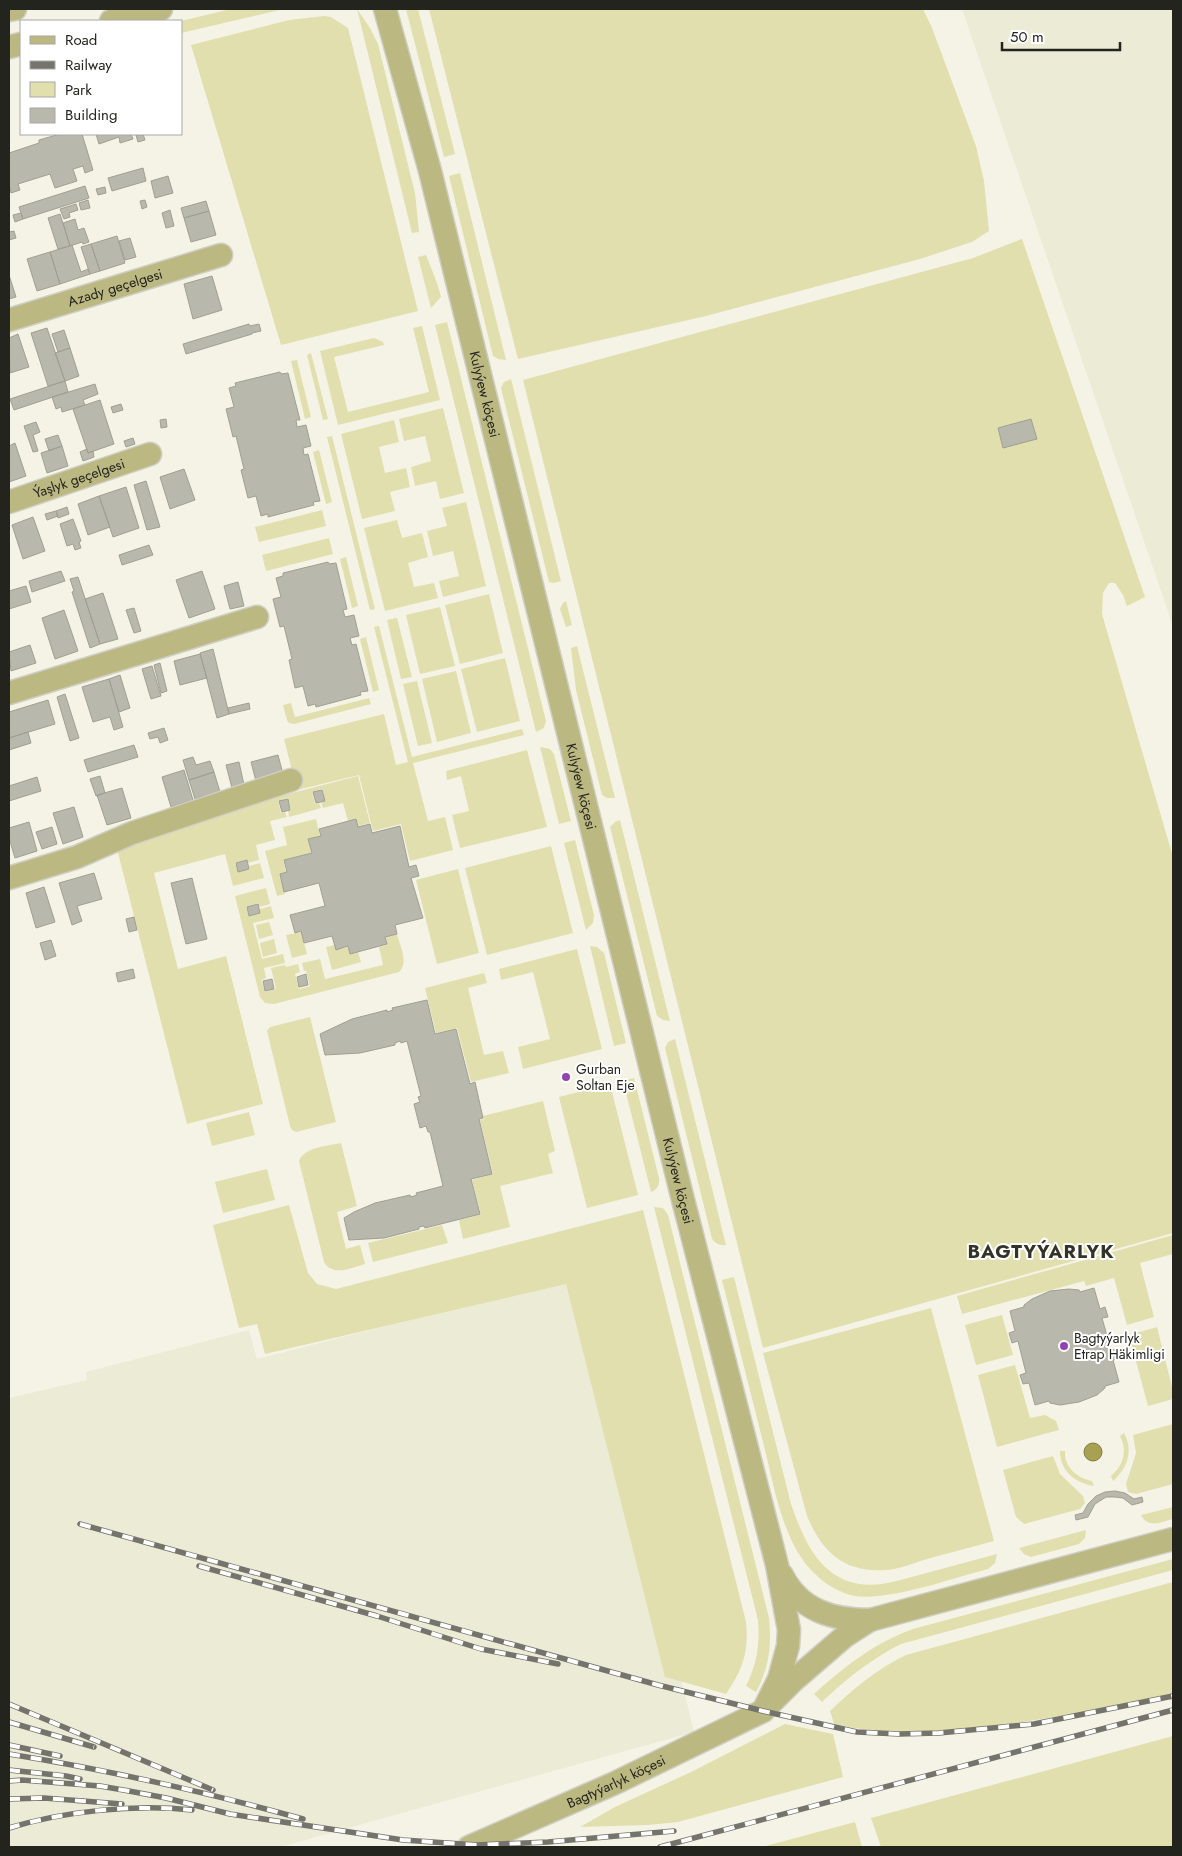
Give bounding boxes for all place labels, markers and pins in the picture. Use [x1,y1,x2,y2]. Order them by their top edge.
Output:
place label: Gurban Soltan Eje [576,1059,635,1095]
marker: Gurban Soltan Eje [560,1071,572,1083]
place label: Bagtyýarlyk Etrap Häkimligi [1074,1328,1165,1364]
marker: Bagtyýarlyk Etrap Häkimligi [1058,1340,1070,1352]

